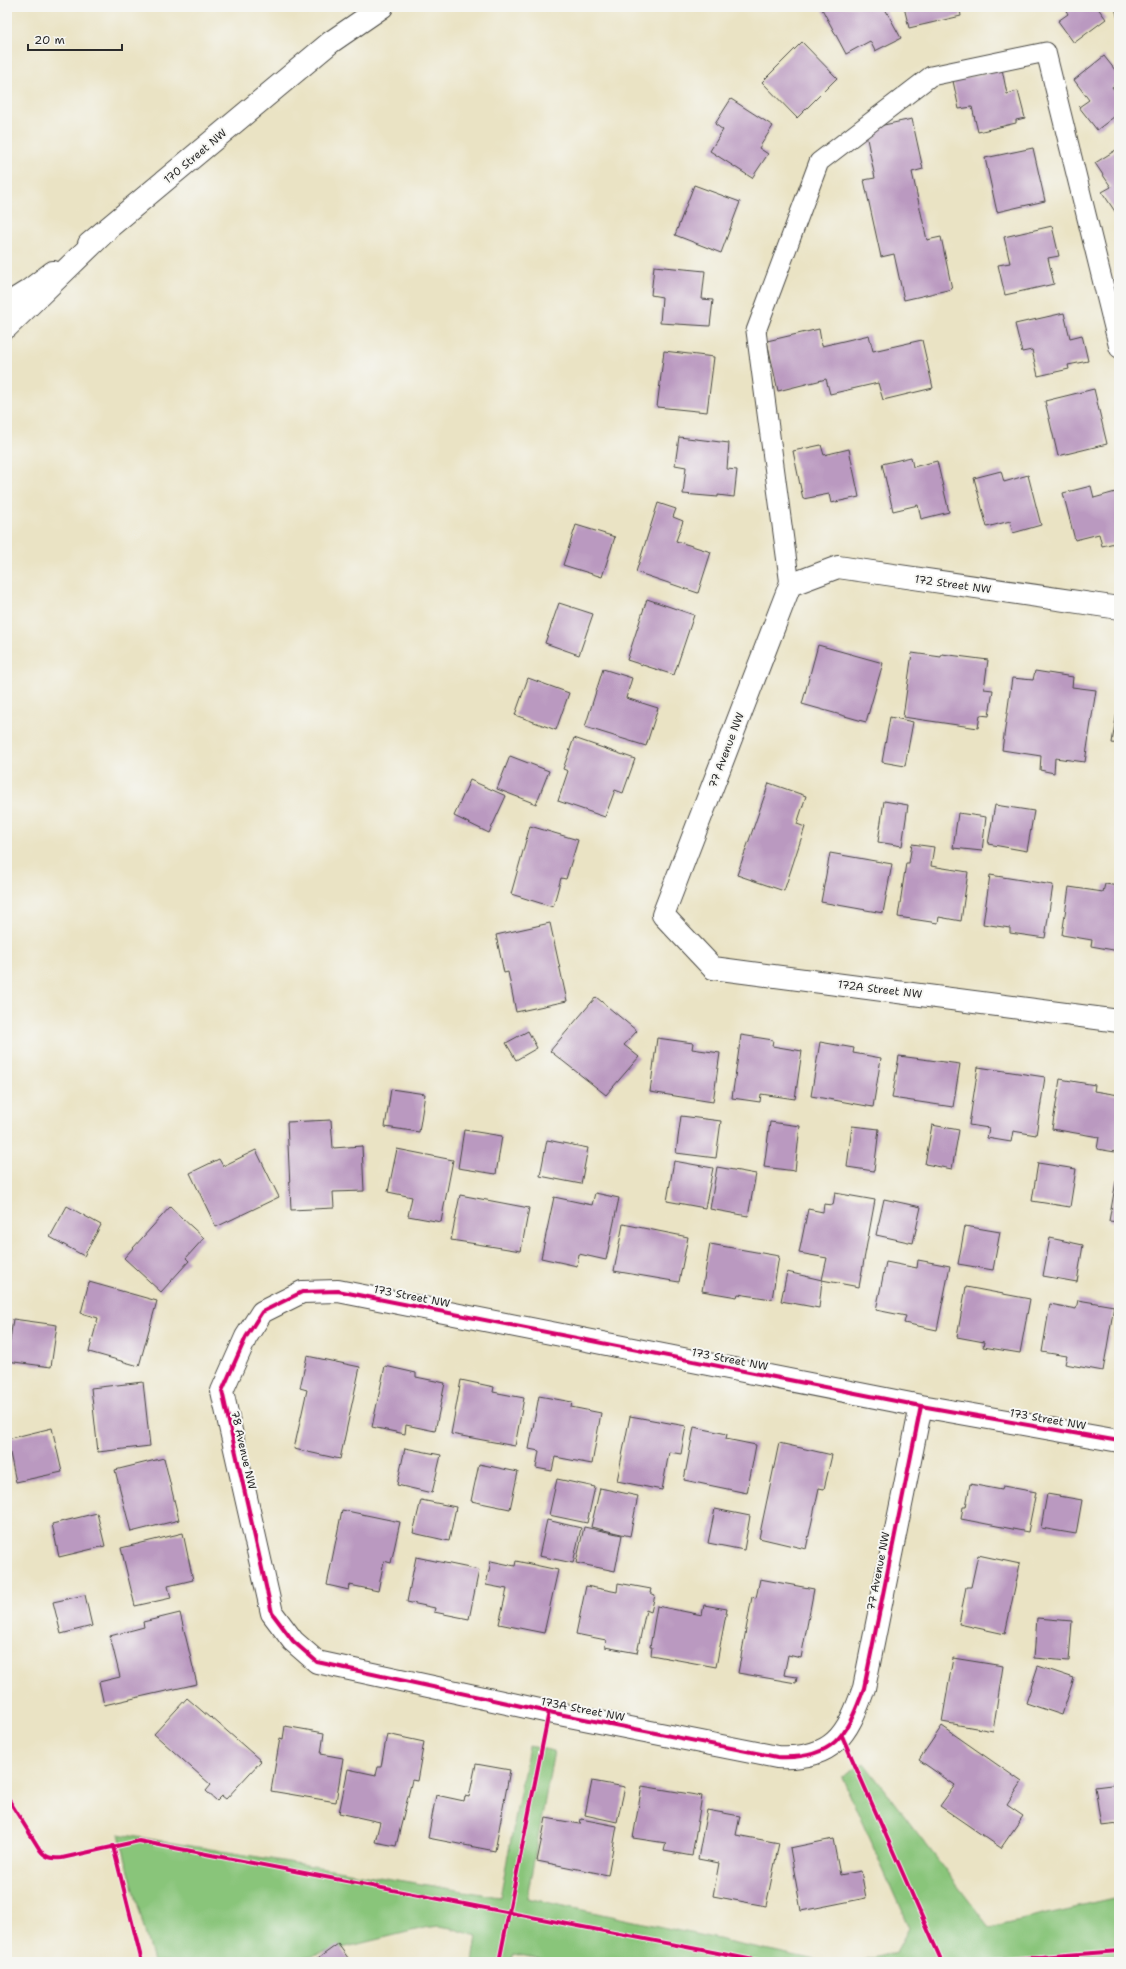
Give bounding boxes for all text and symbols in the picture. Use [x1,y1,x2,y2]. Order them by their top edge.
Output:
scale bar [28,26,122,52]
text: 20 m [34,32,65,48]
street label: 170 Street NW [161,125,230,187]
street label: 172 Street NW [914,572,993,597]
street label: 77 Avenue NW [705,710,748,790]
street label: 172A Street NW [837,977,923,1002]
street label: 173 Street NW [372,1282,452,1311]
street label: 173 Street NW [690,1345,770,1374]
street label: 173 Street NW [1008,1405,1088,1434]
street label: 78 Avenue NW [227,1409,260,1491]
street label: 77 Avenue NW [863,1530,894,1612]
street label: 173A Street NW [540,1694,627,1725]

